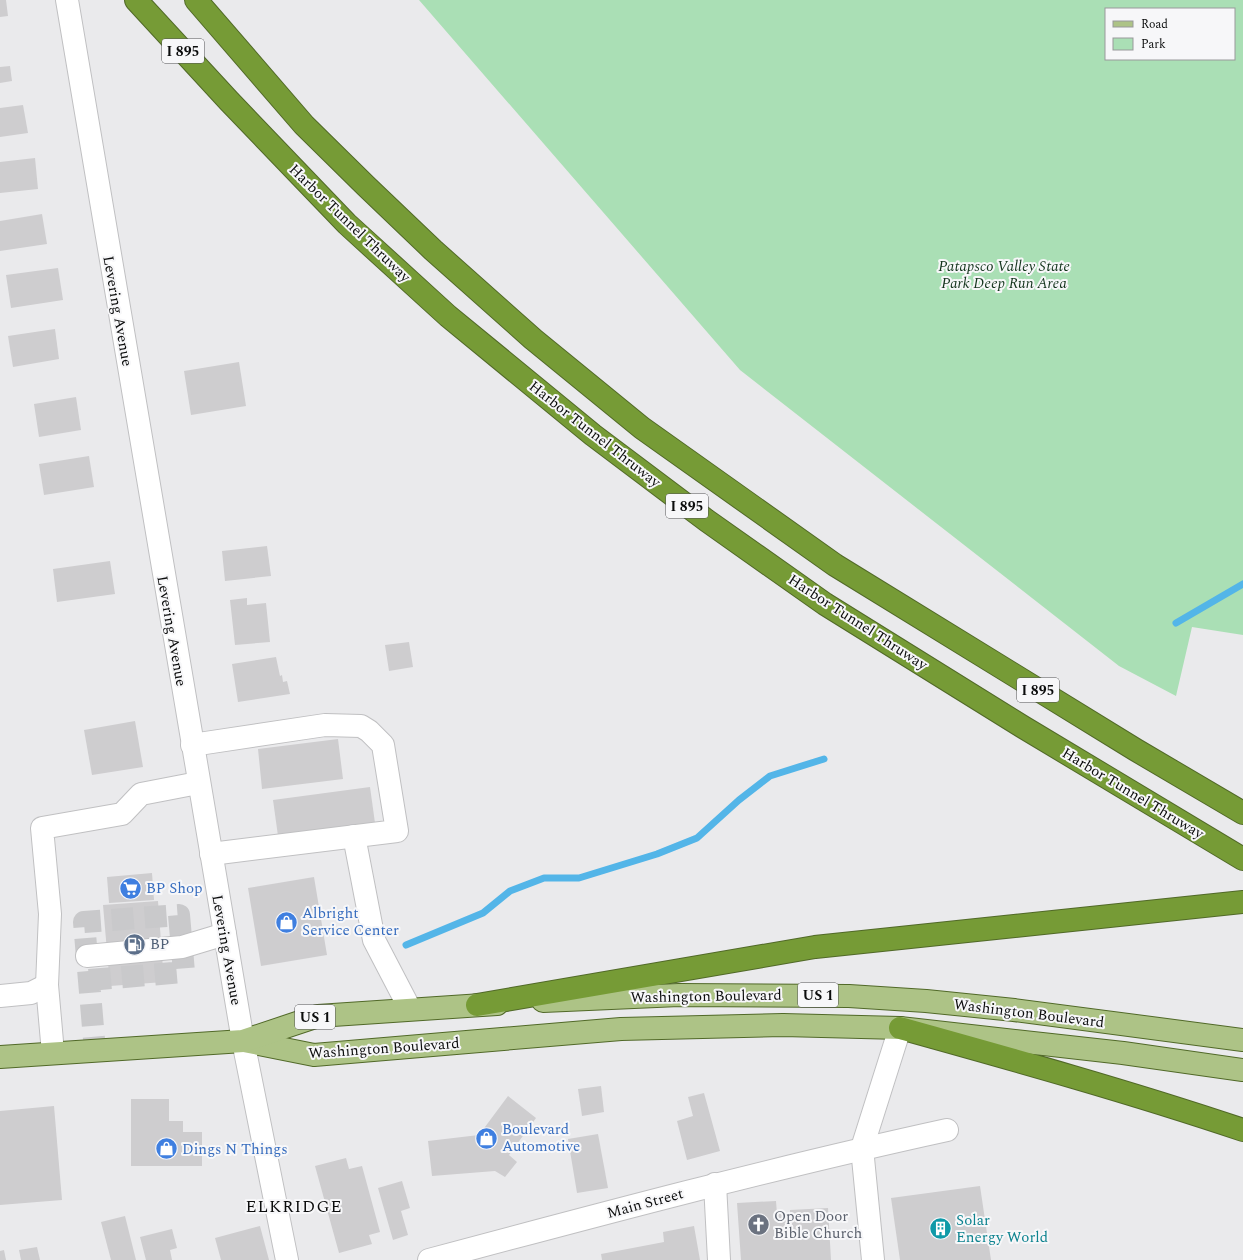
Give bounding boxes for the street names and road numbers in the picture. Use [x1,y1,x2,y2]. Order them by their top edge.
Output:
road number: I 895 [162,39,204,63]
street label: Harbor Tunnel Thruway [283,159,416,288]
street label: Levering Avenue [96,254,139,368]
street label: Harbor Tunnel Thruway [524,375,666,494]
road number: I 895 [666,494,708,518]
street label: Harbor Tunnel Thruway [784,569,933,677]
street label: Levering Avenue [150,574,193,688]
road number: I 895 [1017,678,1059,702]
street label: Harbor Tunnel Thruway [1057,742,1209,845]
street label: Levering Avenue [205,893,248,1007]
road number: US 1 [798,983,838,1007]
street label: Washington Boulevard [630,984,782,1009]
street label: Washington Boulevard [952,993,1105,1034]
road number: US 1 [295,1005,335,1029]
street label: Washington Boulevard [308,1032,460,1065]
street label: Main Street [604,1182,686,1225]

